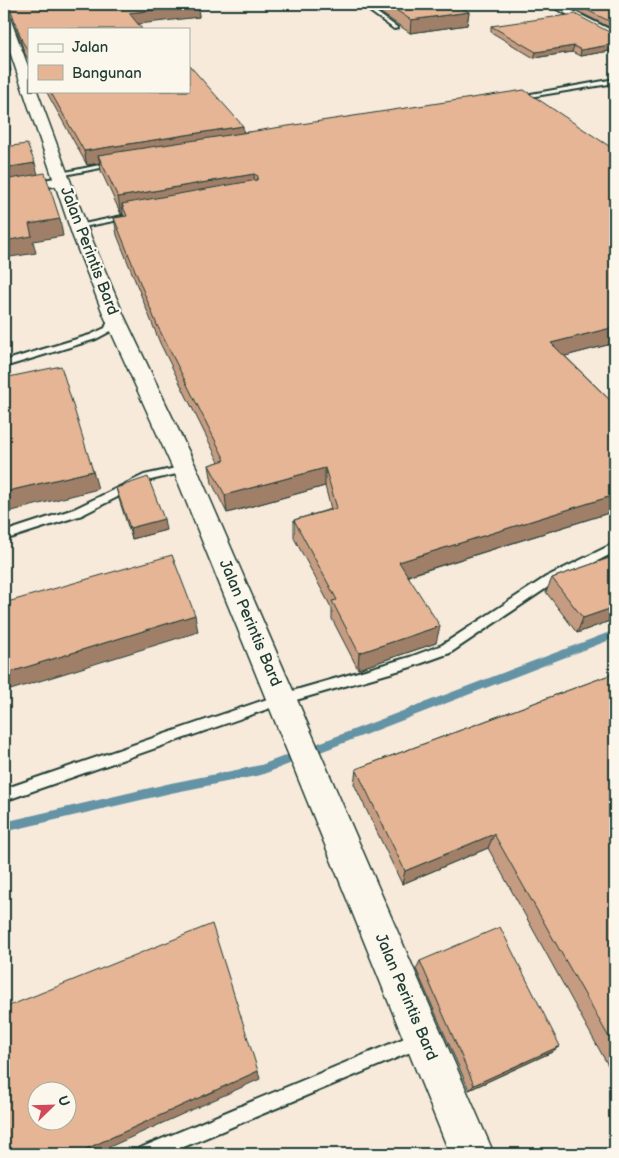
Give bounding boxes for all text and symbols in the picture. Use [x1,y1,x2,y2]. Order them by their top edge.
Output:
legend [28,28,190,92]
text: Jalan [72,38,108,57]
text: Bangunan [72,64,142,83]
street label: Jalan Perintis Bard [56,184,122,318]
street label: Jalan Perintis Bard [215,557,285,689]
street label: Jalan Perintis Bard [371,931,441,1063]
north arrow [28,1080,78,1130]
text: U [54,1093,73,1109]

